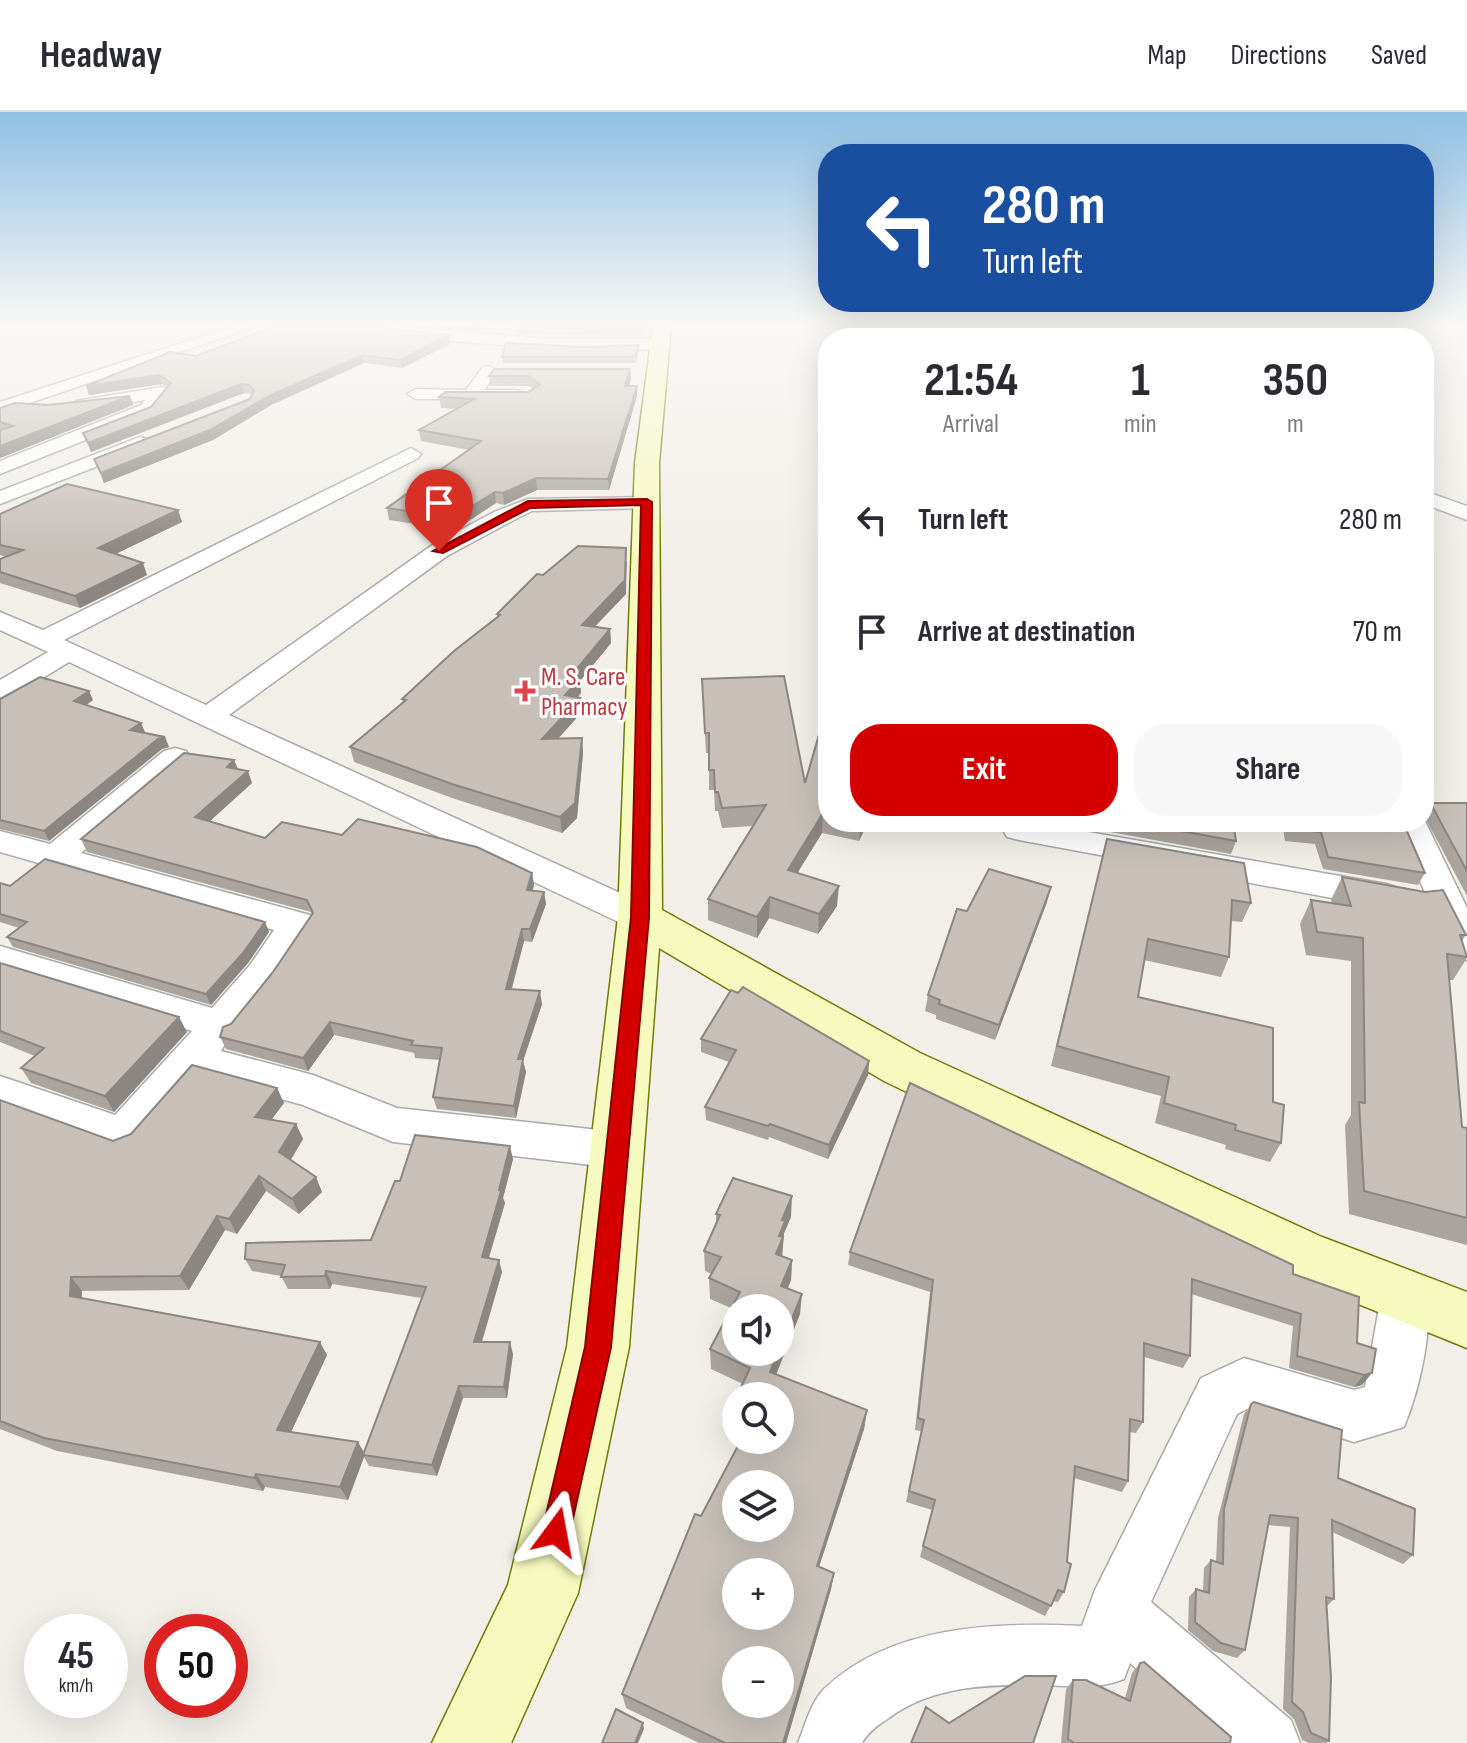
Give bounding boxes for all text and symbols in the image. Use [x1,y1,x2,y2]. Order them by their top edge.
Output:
text: Headway [40,33,162,78]
text: Map [1148,39,1187,72]
text: Directions [1231,39,1327,72]
text: Saved [1371,39,1427,72]
text: 280 m [982,173,1105,240]
icon: left [850,176,954,280]
text: Turn left [982,241,1083,284]
text: 21:54 [924,352,1018,409]
text: 1 [1131,352,1150,409]
text: 350 [1263,352,1328,409]
text: Arrival [943,409,999,440]
text: min [1124,409,1157,440]
text: m [1287,409,1304,440]
pin [405,469,473,551]
icon: arrive [417,481,461,525]
icon: left [850,498,894,542]
text: Turn left [918,502,1008,538]
text: 280 m [1339,502,1402,538]
icon: arrive [850,610,894,654]
text: Arrive at destination [918,614,1135,650]
text: 70 m [1353,614,1402,650]
place label: M. S. Care Pharmacy [541,662,628,723]
marker: M. S. Care Pharmacy [516,682,534,700]
button: Exit [850,724,1118,816]
button: Share [1134,724,1402,816]
map controls [722,1294,794,1718]
button: sound [722,1294,794,1366]
button: search [722,1382,794,1454]
button: layers [722,1470,794,1542]
position arrow [514,1490,598,1574]
button: + [722,1558,794,1630]
speed limit sign: 50 [144,1614,248,1718]
text: 45 [58,1632,94,1680]
button: − [722,1646,794,1718]
text: km/h [59,1674,93,1698]

